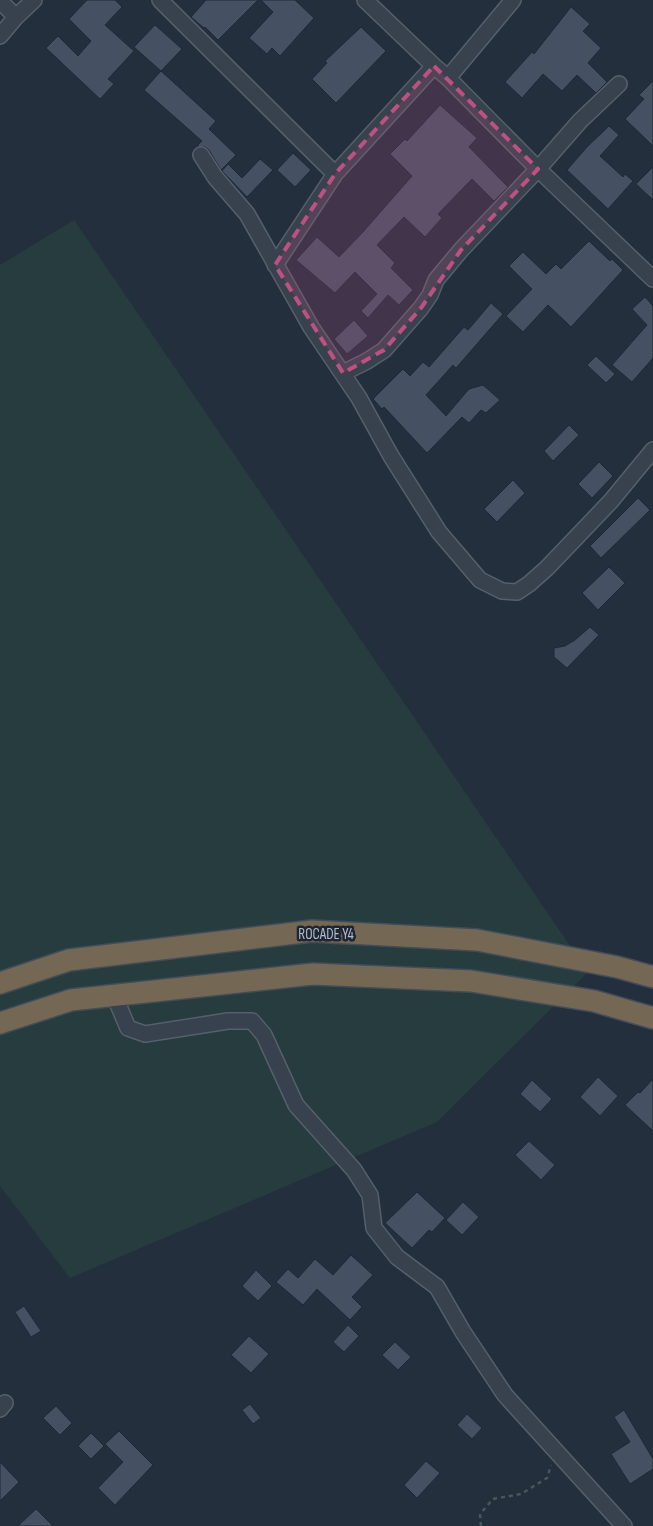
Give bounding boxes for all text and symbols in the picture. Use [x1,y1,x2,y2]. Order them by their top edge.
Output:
street label: ROCADE Y4 [298,925,354,944]

